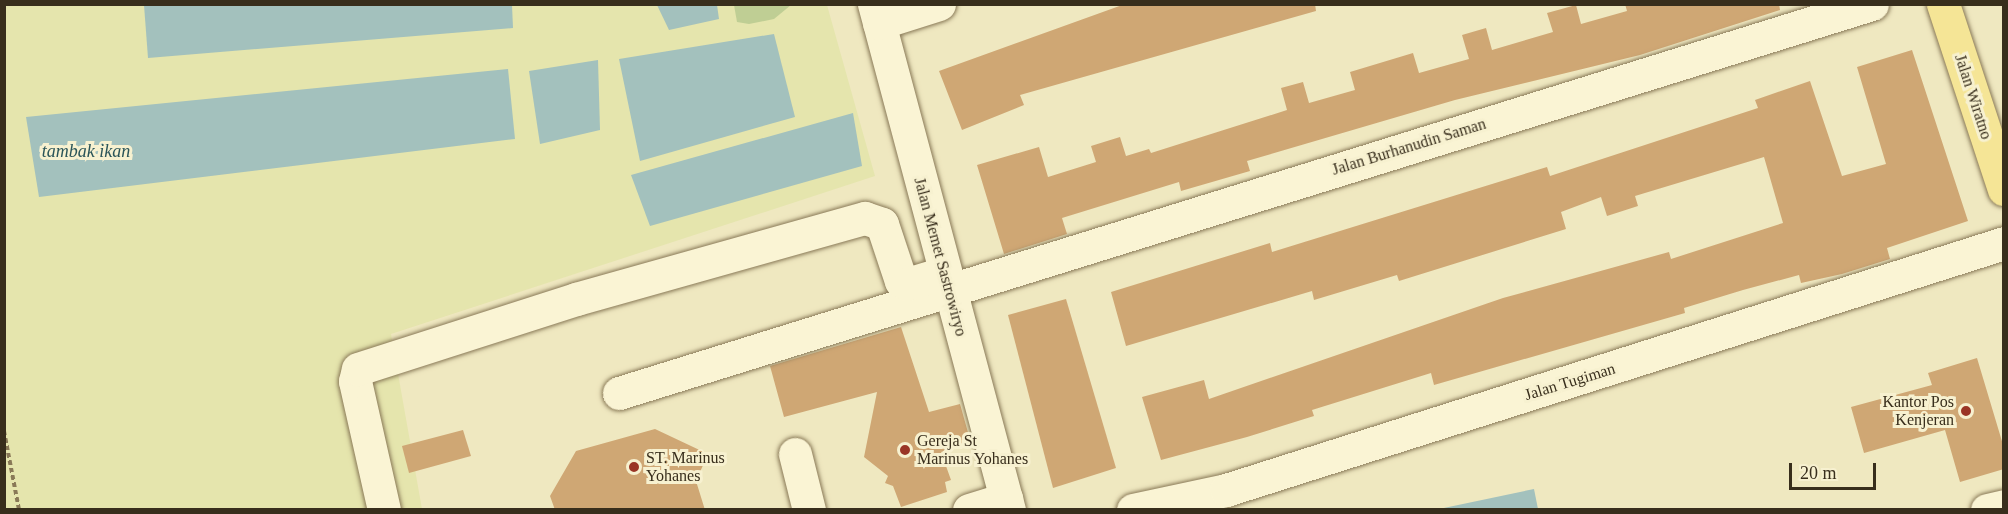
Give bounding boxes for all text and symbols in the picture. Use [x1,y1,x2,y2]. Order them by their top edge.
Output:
street label: Jalan Wiratno [1950,52,1996,142]
street label: Jalan Burhanudin Saman [1330,114,1488,180]
water label: tambak ikan [42,140,130,162]
street label: Jalan Memet Sastrowiryo [910,176,970,338]
street label: Jalan Tugiman [1522,359,1618,405]
place label: Kantor Pos Kenjeran [1882,392,1954,430]
marker: Kantor Pos Kenjeran [1959,404,1973,418]
place label: Gereja St Marinus Yohanes [917,431,1029,469]
marker: Gereja St Marinus Yohanes [898,443,912,457]
place label: ST. Marinus Yohanes [646,448,725,486]
scale bar [1792,451,1879,489]
marker: ST. Marinus Yohanes [627,460,641,474]
text: 20 m [1800,463,1837,483]

